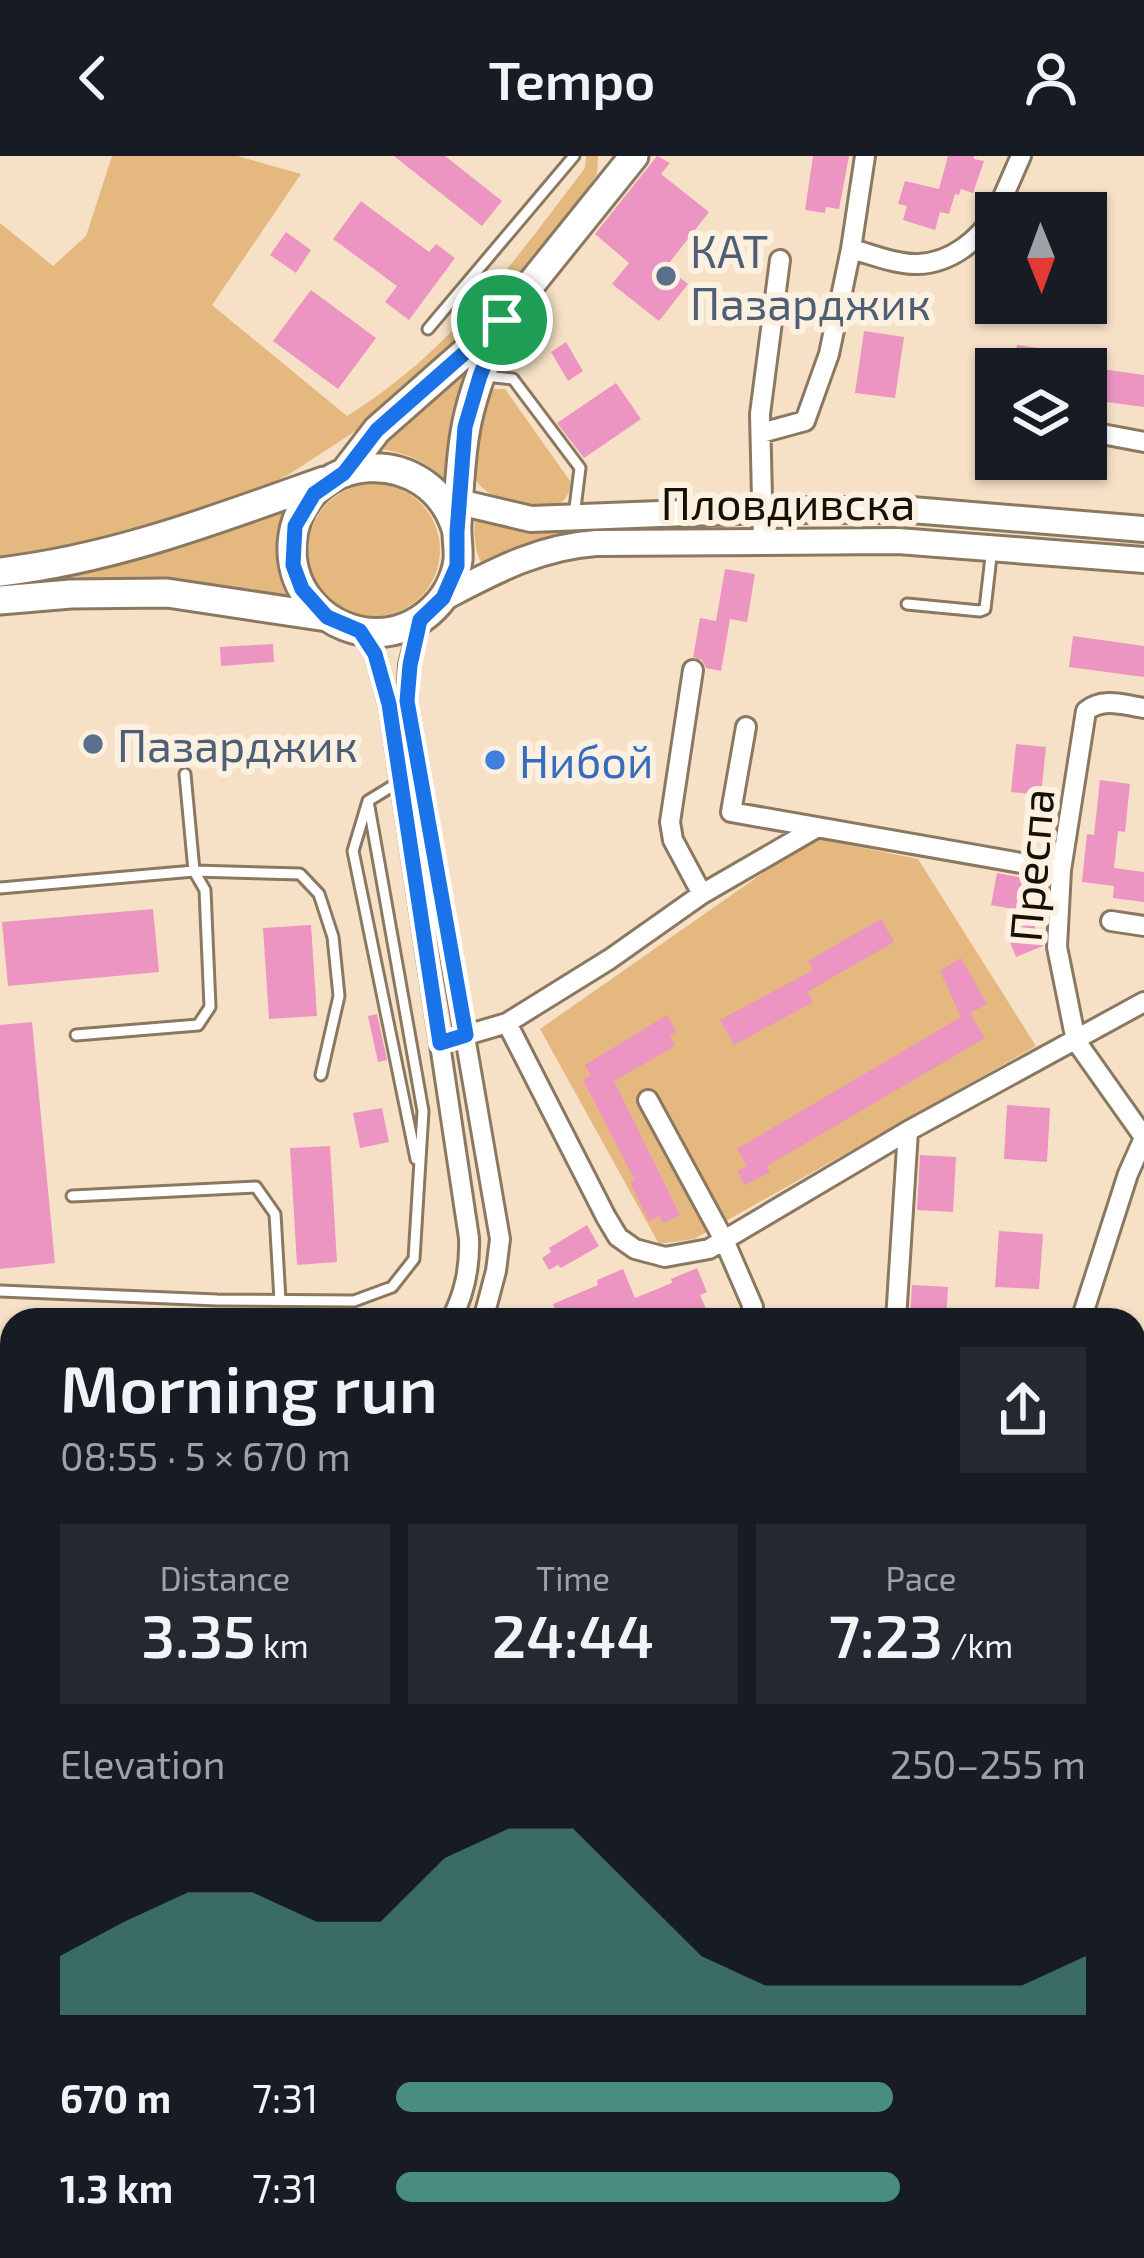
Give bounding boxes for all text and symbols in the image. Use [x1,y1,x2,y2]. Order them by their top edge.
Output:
icon: back [60,45,126,111]
icon: person [1018,45,1084,111]
text: Tempo [489,46,655,111]
north arrow [975,192,1107,324]
map controls [975,192,1107,480]
place label: КАТ Пазарджик [690,223,931,329]
marker: КАТ Пазарджик [653,263,679,289]
pin [451,269,553,371]
icon: arrive [469,287,535,353]
button: layers [975,348,1107,480]
street label: Пловдивска [661,475,915,529]
place label: Пазарджик [117,717,358,771]
marker: Пазарджик [80,731,106,757]
place label: Нибой [519,733,653,787]
marker: Нибой [482,747,508,773]
street label: Преспа [996,786,1064,944]
text: Morning run [60,1347,438,1426]
button: share [960,1347,1086,1473]
text: 08:55 · 5 × 670 m [60,1432,351,1479]
text: Distance [160,1558,290,1598]
text: Time [536,1558,610,1598]
text: Pace [885,1558,957,1598]
text: 3.35 [141,1598,256,1670]
text: 24:44 [492,1598,654,1670]
text: 7:23 [829,1598,943,1670]
text: km [256,1625,309,1665]
text: /km [943,1625,1013,1665]
text: Elevation [60,1740,225,1787]
text: 250–255 m [890,1740,1086,1787]
text: 670 m [60,2074,171,2121]
text: 7:31 [252,2074,318,2121]
text: 1.3 km [60,2164,173,2211]
text: 7:31 [252,2164,318,2211]

